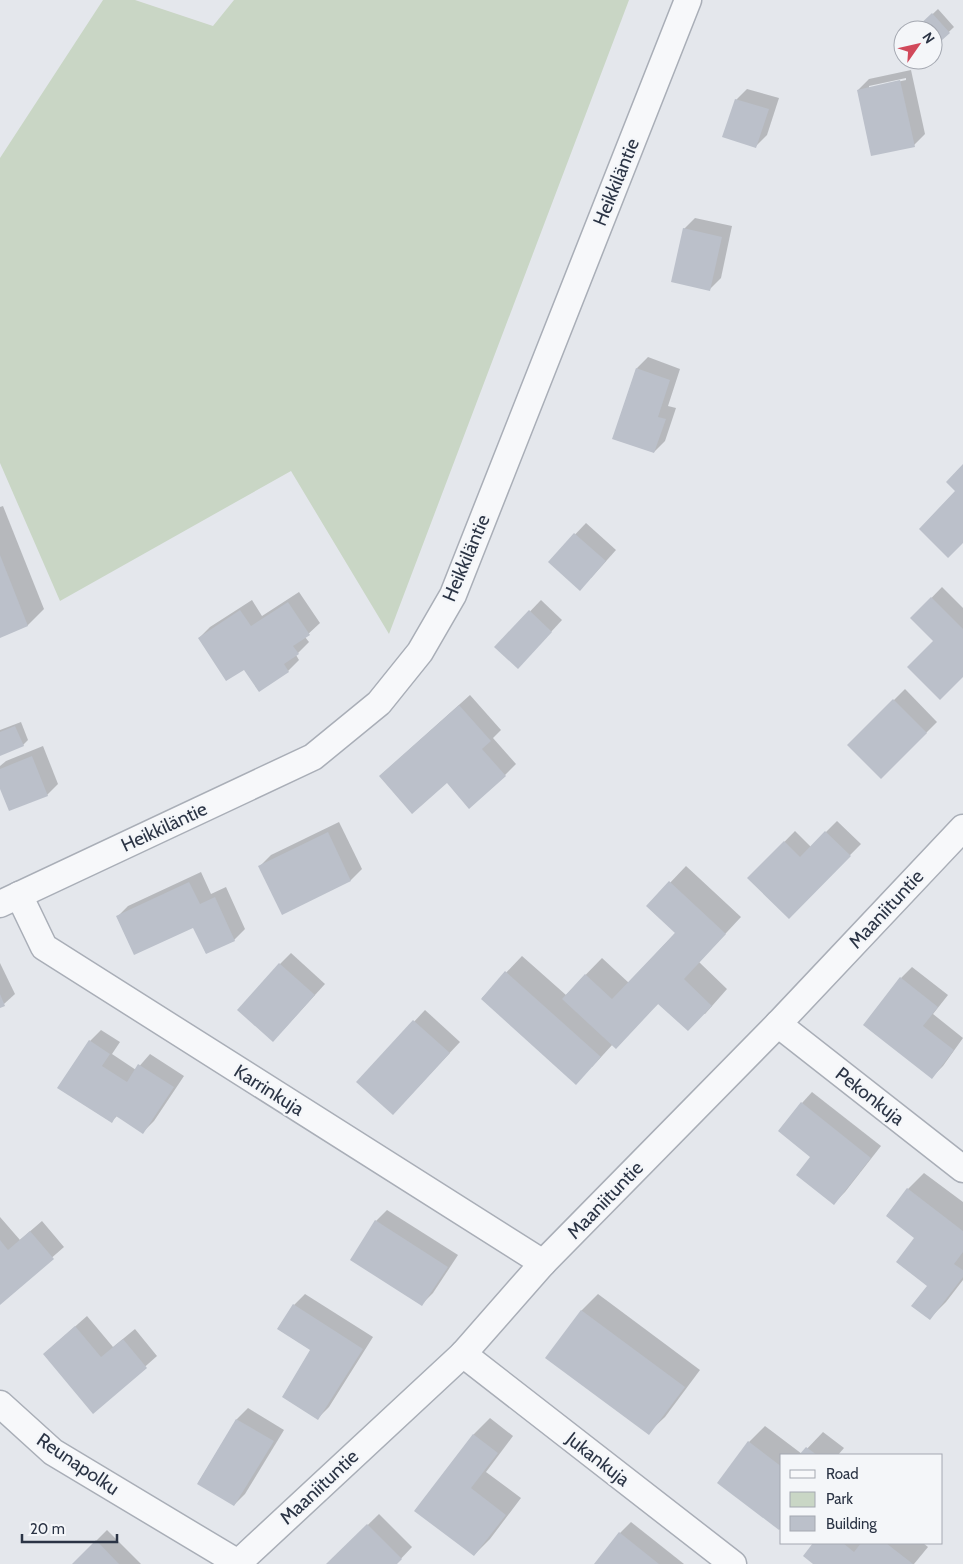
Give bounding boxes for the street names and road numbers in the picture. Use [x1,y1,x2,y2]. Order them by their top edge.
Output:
street label: Heikkiläntie [588,135,644,229]
street label: Heikkiläntie [437,511,495,605]
street label: Heikkiläntie [117,797,211,857]
street label: Maaniituntie [844,865,928,953]
street label: Karrinkuja [230,1060,308,1120]
street label: Pekonkuja [831,1062,909,1130]
street label: Maaniituntie [562,1156,648,1244]
street label: Jukankuja [561,1426,634,1491]
street label: Reunapolku [32,1428,124,1500]
street label: Maaniituntie [275,1445,363,1529]

